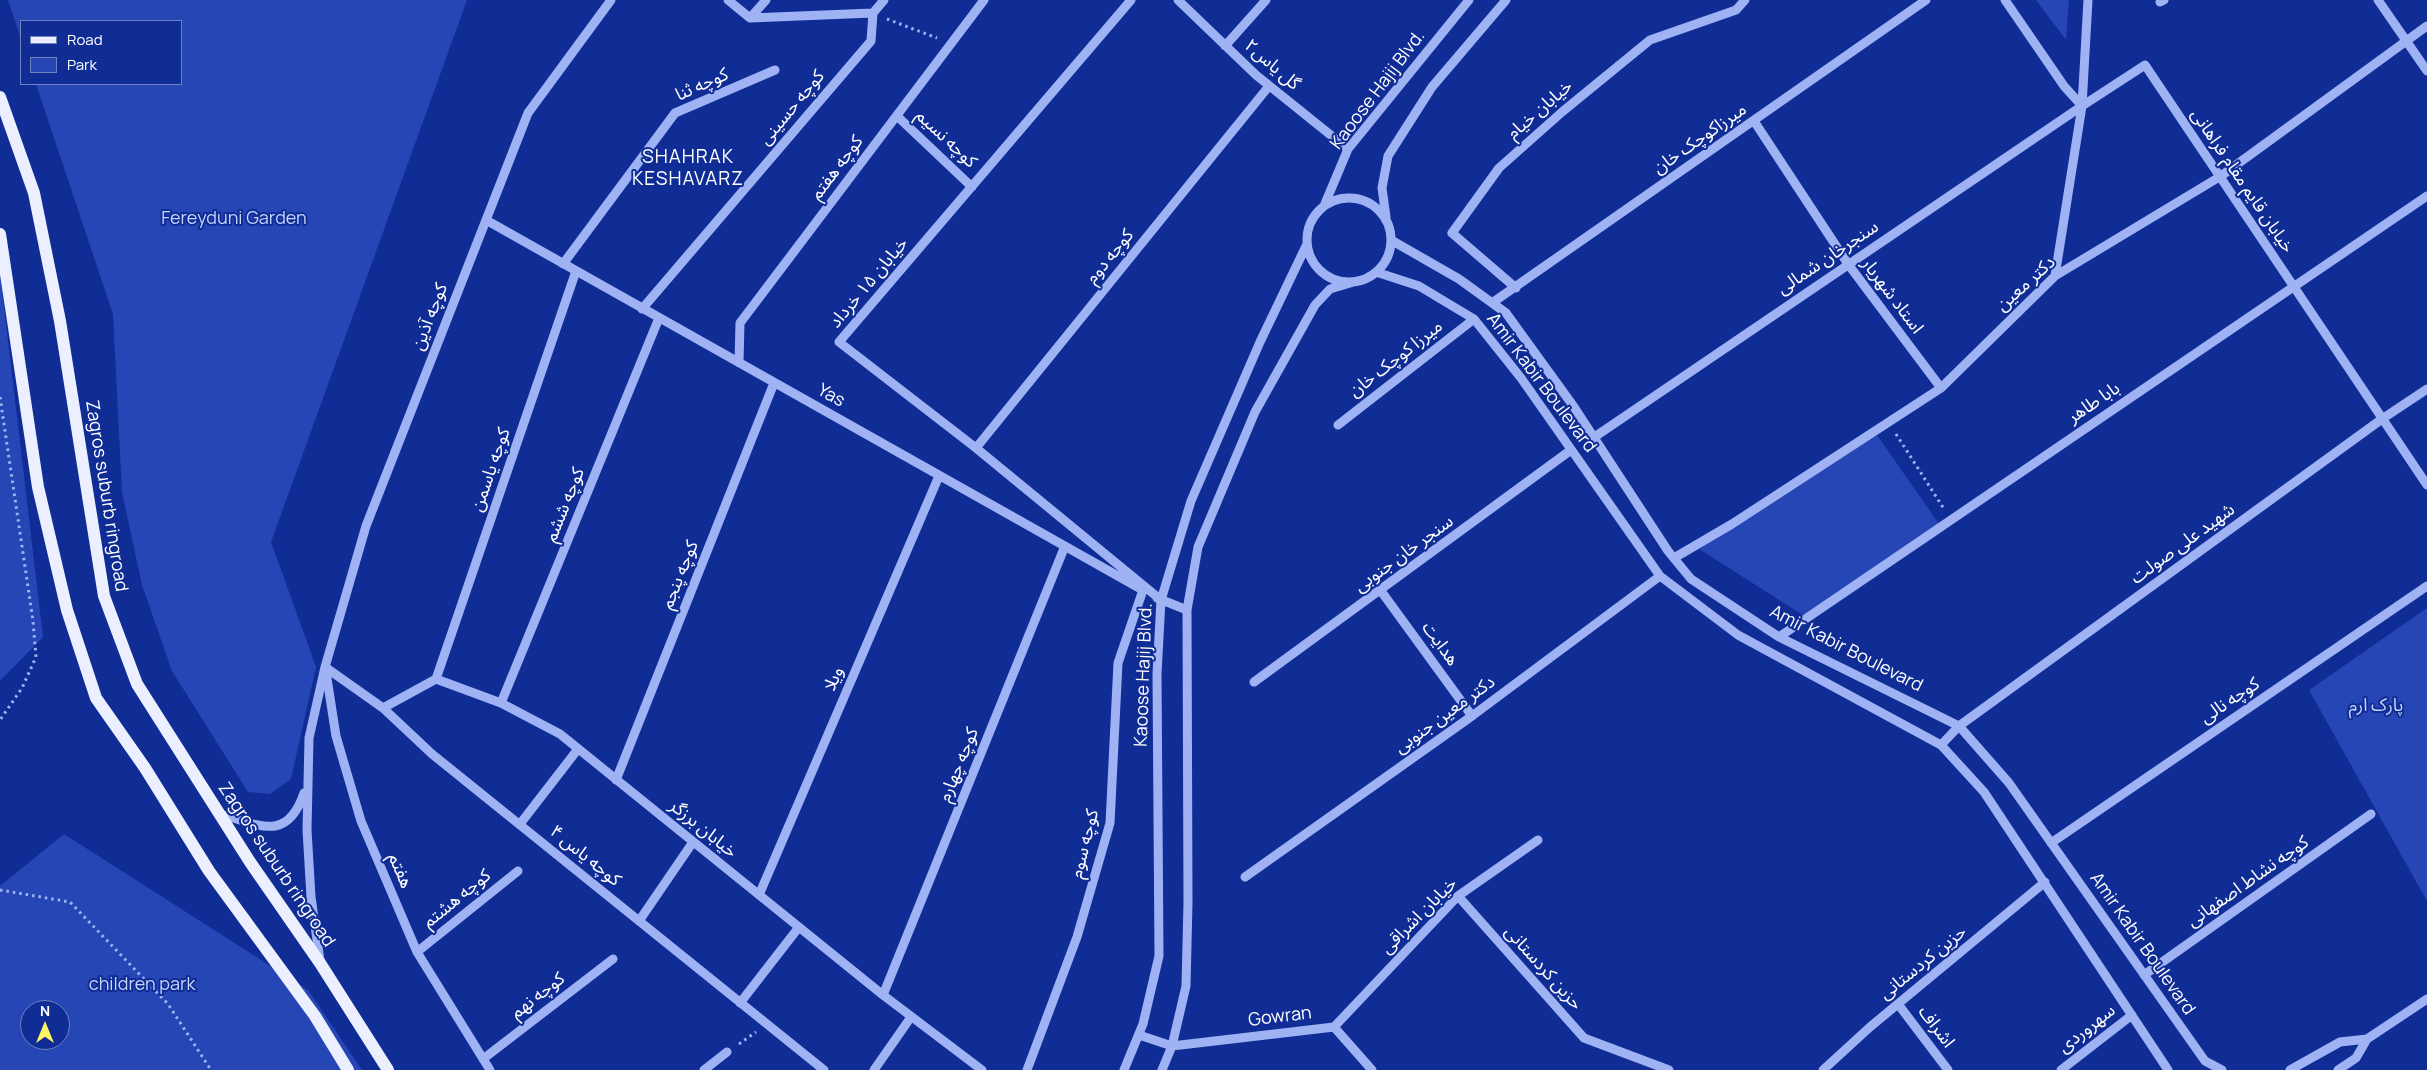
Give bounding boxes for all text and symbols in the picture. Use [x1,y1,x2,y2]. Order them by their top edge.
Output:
legend [20,20,182,85]
street label: Kaoose Hajij Blvd. [1326,26,1430,154]
text: Road [67,29,103,50]
street label: گل یاس۲ [1240,35,1304,95]
text: Park [67,54,97,75]
street label: کوچه ثنا [672,64,732,106]
street label: کوچه حسینی [755,66,829,150]
street label: خیابان خیام [1503,76,1577,144]
street label: میرزاکوچک خان [1649,99,1751,179]
street label: کوچه نسیم [911,105,981,173]
street label: خیابان قایم مقام فراهانی [2186,105,2298,257]
street label: کوچه هفتم [806,132,868,204]
district label: SHAHRAK KESHAVARZ [631,147,745,191]
park label: Fereyduni Garden [161,208,307,230]
street label: سنجرخان شمالی [1773,216,1883,300]
street label: کوچه دوم [1081,225,1139,289]
street label: خیابان ۱۵ خرداد [825,233,913,333]
street label: دکتر معین [1992,252,2060,316]
street label: استاد شهریار [1856,254,1928,338]
street label: کوچه آذین [407,280,453,354]
street label: Amir Kabir Boulevard [1482,309,1600,457]
street label: میرزا کوچک خان [1345,316,1447,402]
street label: بابا طاهر [2064,378,2124,428]
street label: Yas [814,380,848,412]
street label: Zagros suburb ringroad [80,399,132,593]
street label: کوچه یاسمن [467,425,515,515]
street label: کوچه ششم [540,465,590,545]
street label: شهید علی صولت [2127,499,2239,589]
street label: سنجر خان جنوبی [1350,511,1458,597]
street label: کوچه پنجم [657,538,703,612]
street label: Amir Kabir Boulevard [1766,601,1926,697]
street label: Kaoose Hajij Blvd. [1131,603,1157,747]
street label: هدایت [1417,618,1463,670]
street label: ویلا [819,664,849,694]
street label: دکتر معین جنوبی [1390,671,1500,759]
street label: کوچه نالی [2196,673,2264,729]
park label: پارک ارم [2349,695,2403,717]
street label: کوچه چهارم [934,725,984,805]
street label: Zagros suburb ringroad [213,779,339,951]
street label: خیابان برزگر [665,795,741,863]
street label: کوچه سوم [1066,807,1104,881]
street label: کوچه یاس ۴ [545,821,625,891]
street label: کوچه نشاط اصفهانی [2183,832,2313,932]
street label: هفتم [383,850,417,892]
street label: کوچه هشتم [419,865,495,933]
street label: Amir Kabir Boulevard [2085,869,2199,1019]
street label: خیابان اشراقی [1376,873,1462,959]
street label: حزین کردستانی [1499,921,1587,1015]
street label: حزین کردستانی [1875,921,1971,1005]
street label: کوچه نهم [507,968,569,1024]
park label: children park [89,974,195,996]
north arrow [20,1000,70,1050]
street label: سهروردی [2054,1000,2120,1058]
text: N [40,1001,50,1020]
street label: Gowran [1247,1002,1313,1032]
street label: اشراف [1913,1002,1959,1052]

